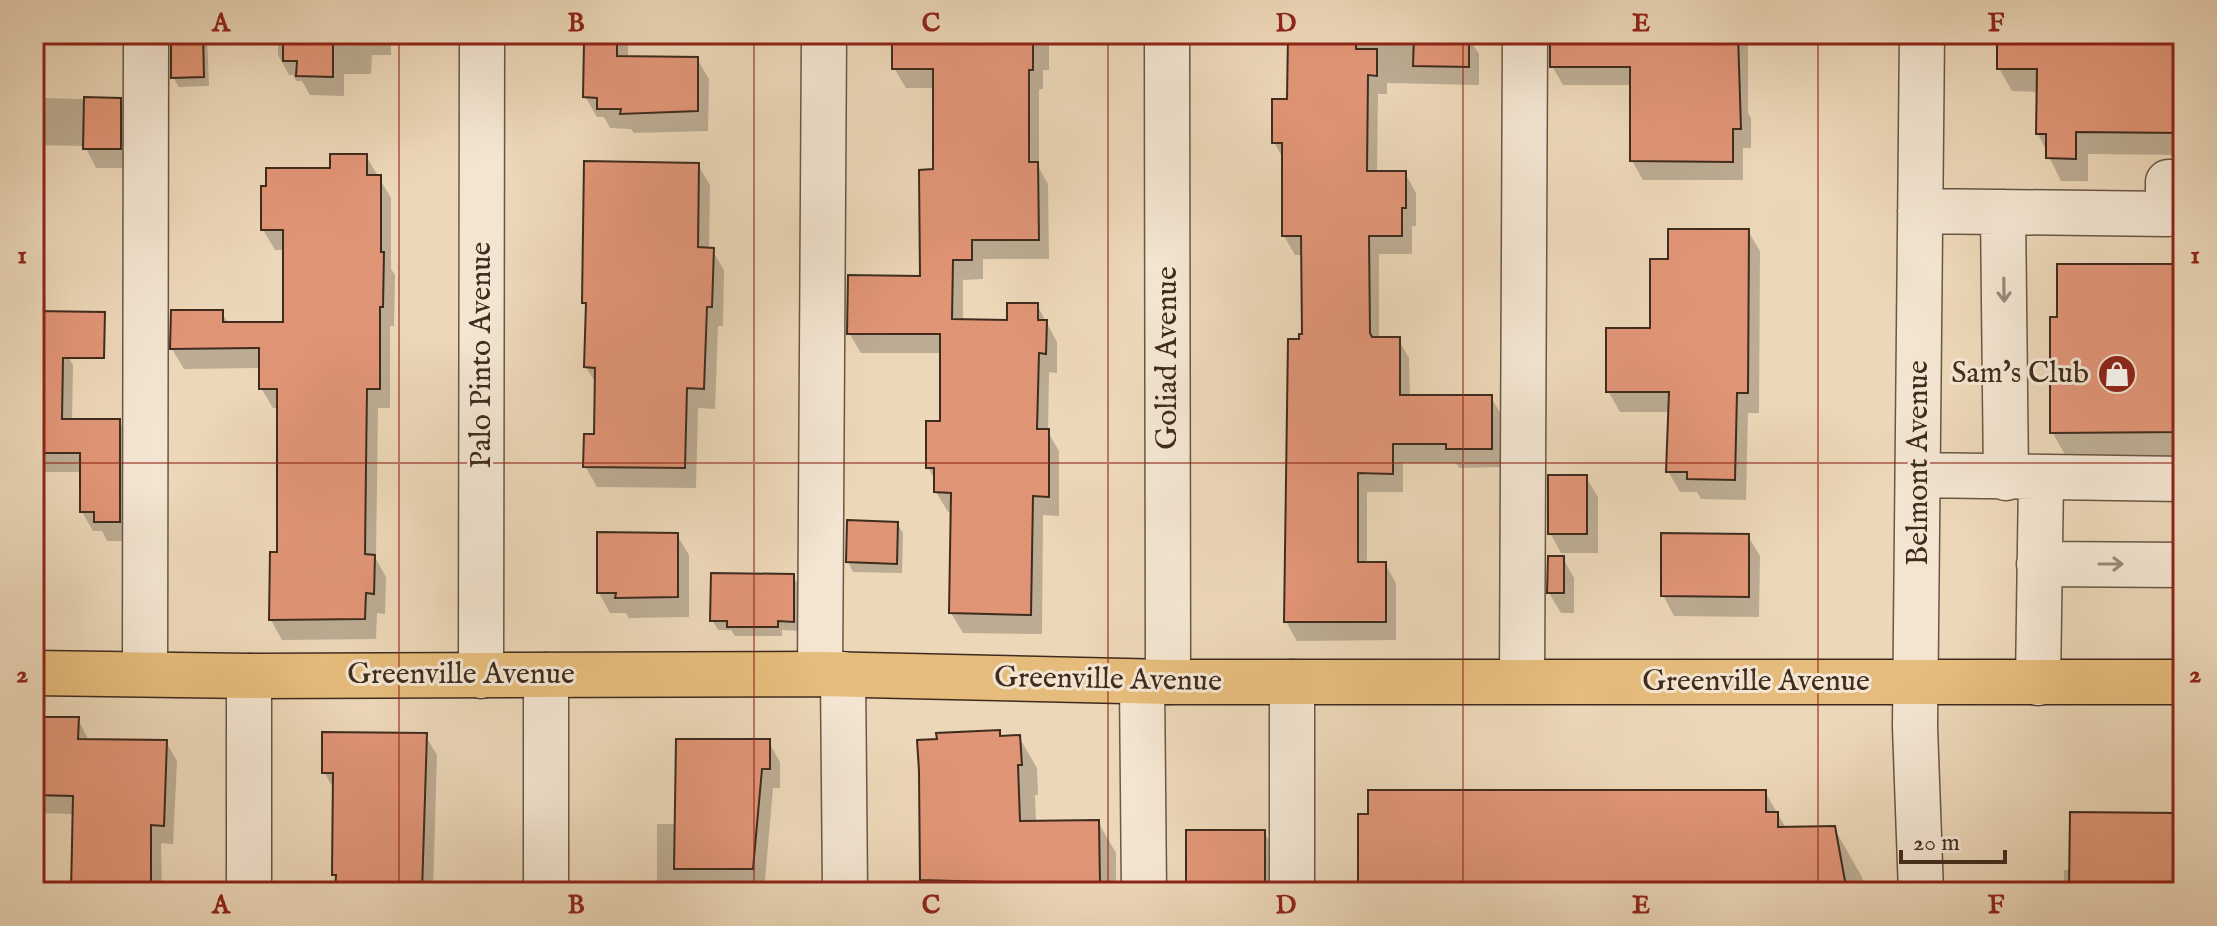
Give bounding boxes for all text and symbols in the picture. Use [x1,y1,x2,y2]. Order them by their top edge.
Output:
text: A [211,7,231,40]
text: B [567,7,585,40]
text: C [922,7,941,40]
text: D [1276,7,1297,40]
text: E [1632,7,1650,40]
text: F [1988,7,2005,40]
text: 1 [17,239,27,272]
text: 1 [2190,239,2200,272]
street label: Palo Pinto Avenue [463,242,501,468]
street label: Goliad Avenue [1149,266,1187,450]
one-way arrow [1996,276,2012,303]
shop icon: Sam's Club [2096,353,2138,395]
place label: Sam's Club [1951,355,2089,393]
street label: Belmont Avenue [1900,360,1938,566]
one-way arrow [2097,556,2124,572]
street label: Greenville Avenue [347,656,575,694]
text: 2 [16,658,28,691]
text: 2 [2189,658,2201,691]
street label: Greenville Avenue [994,659,1222,701]
street label: Greenville Avenue [1642,663,1870,701]
scale bar [1901,814,2005,864]
text: 20 m [1913,828,1960,859]
text: A [211,889,231,922]
text: B [567,889,585,922]
text: C [922,889,941,922]
text: D [1276,889,1297,922]
text: E [1632,889,1650,922]
text: F [1988,889,2005,922]

